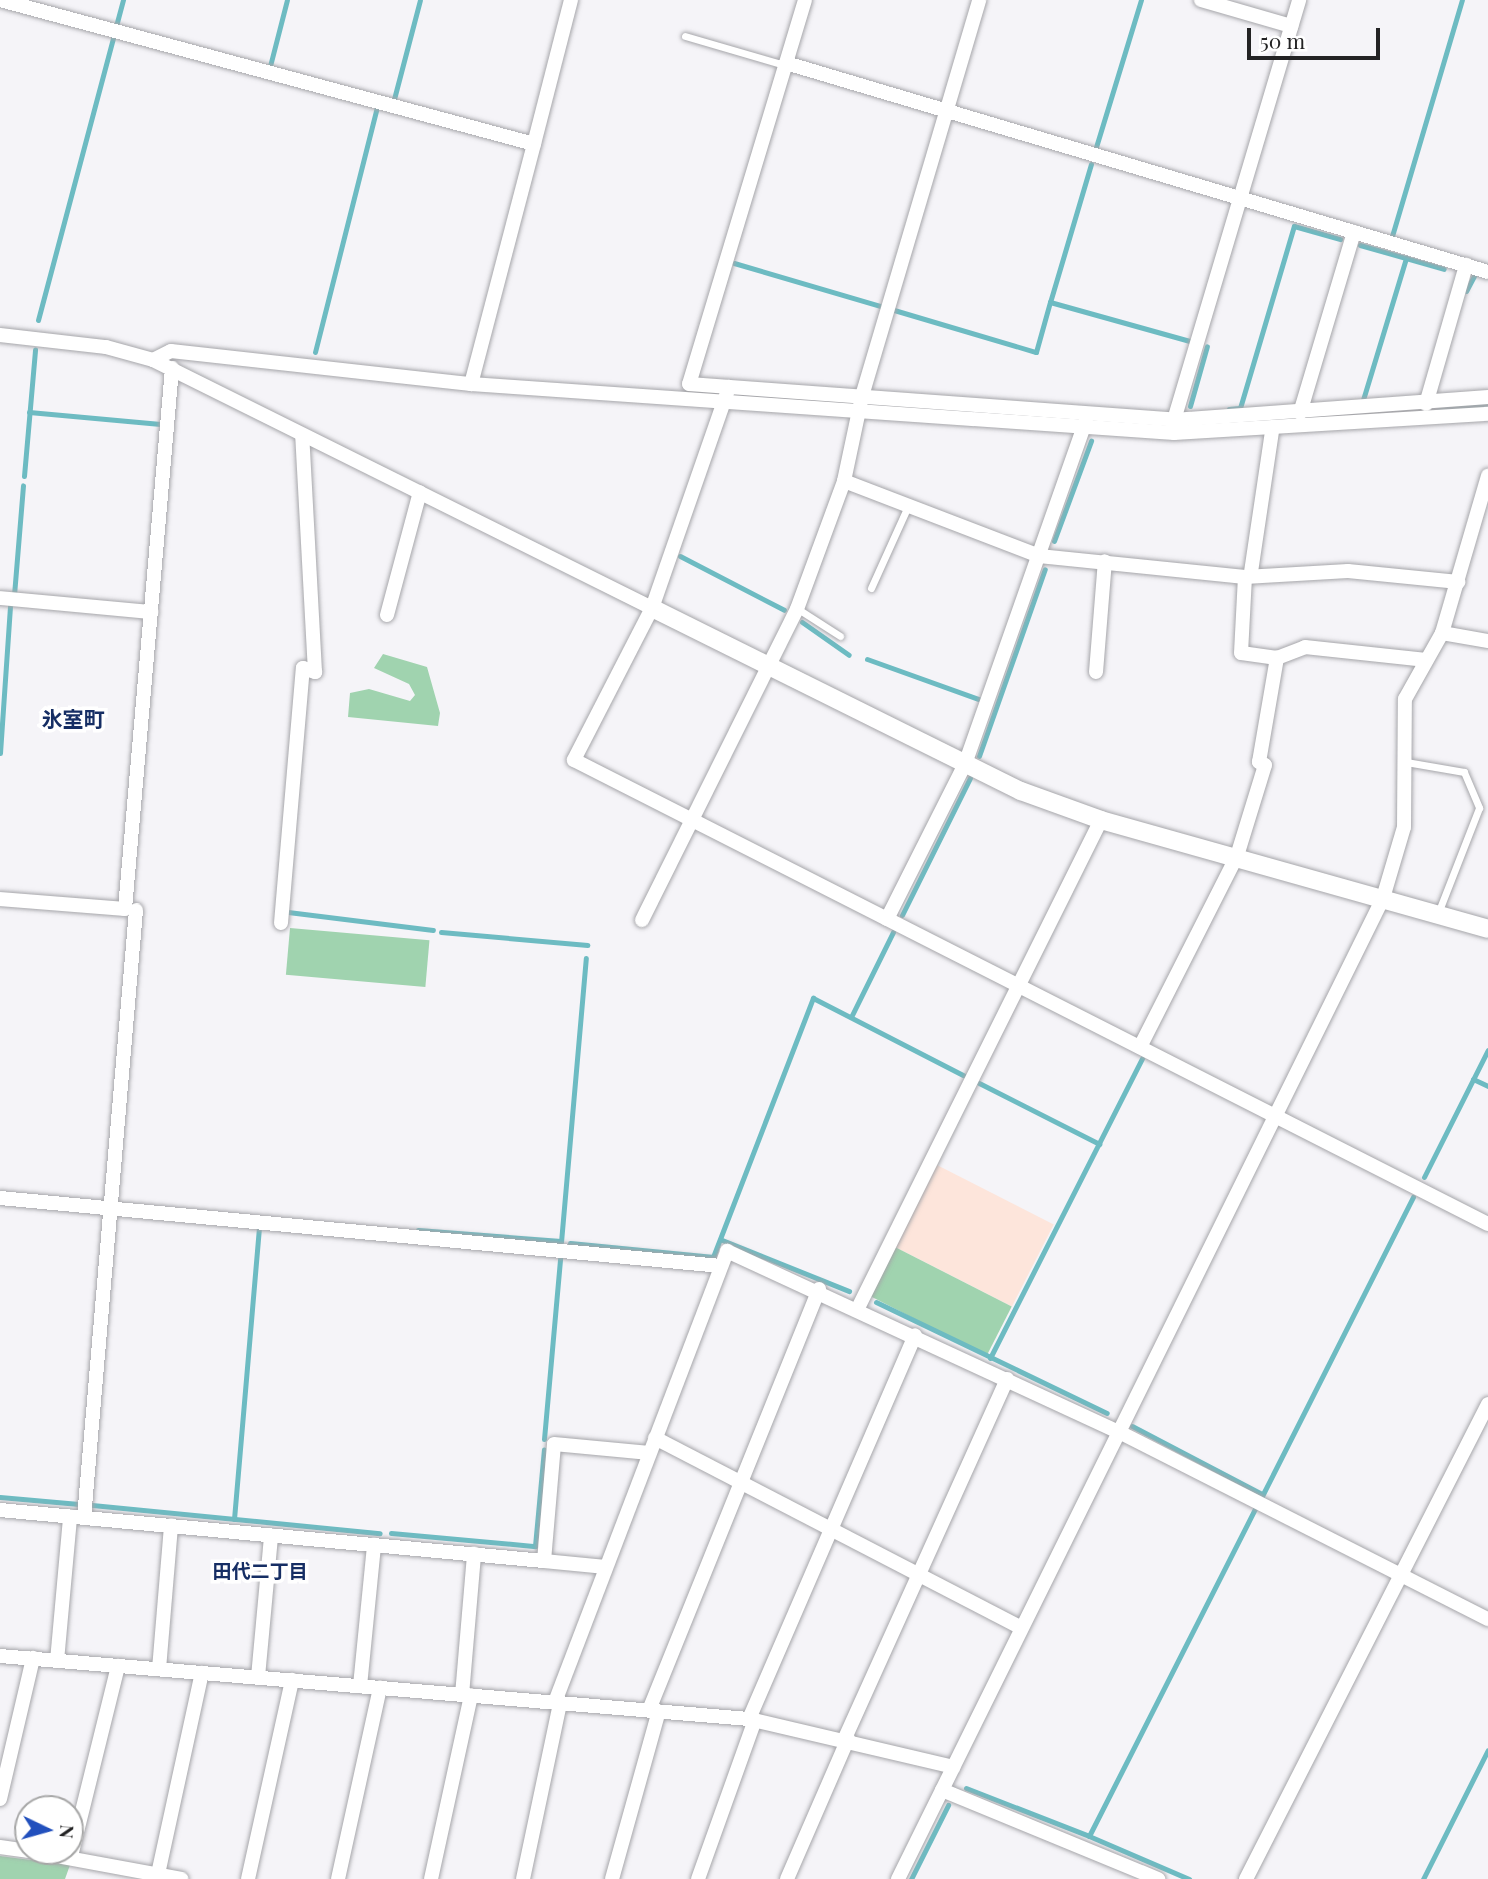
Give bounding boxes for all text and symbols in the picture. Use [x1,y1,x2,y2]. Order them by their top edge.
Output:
scale bar [1250,14,1383,58]
text: 50 m [1260,26,1305,54]
district label: 氷室町 [42,705,104,731]
district label: 田代二丁目 [213,1560,307,1582]
north arrow [14,1795,84,1865]
text: N [54,1824,81,1840]

